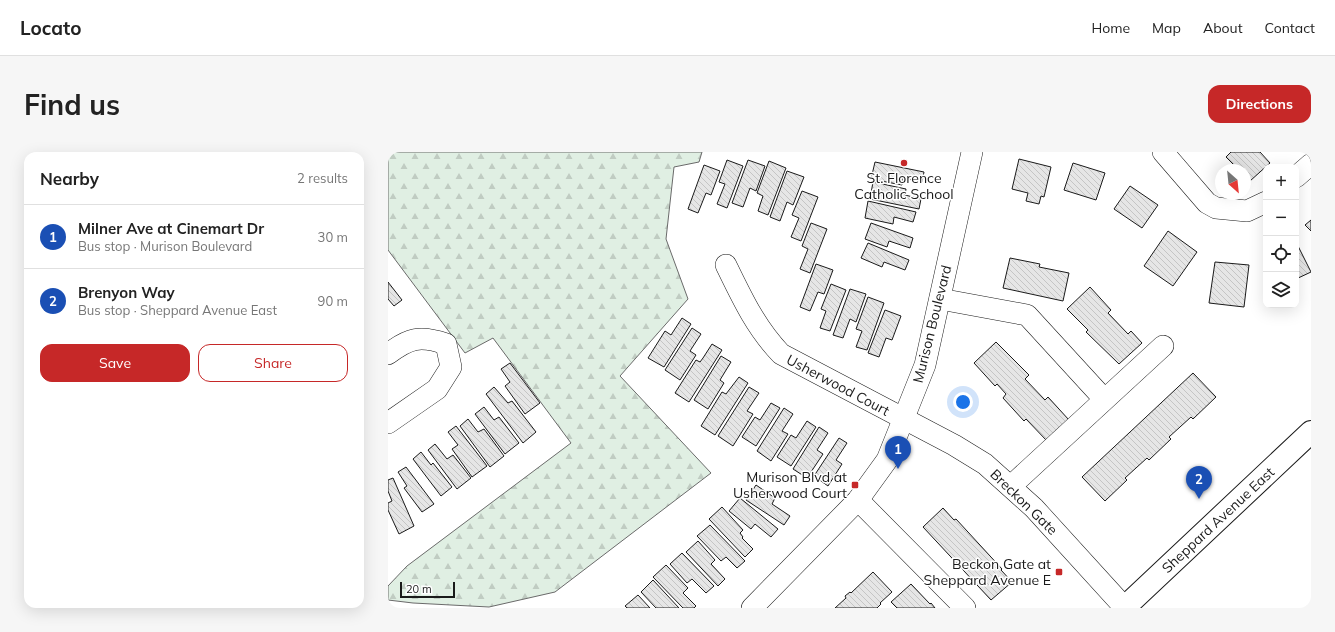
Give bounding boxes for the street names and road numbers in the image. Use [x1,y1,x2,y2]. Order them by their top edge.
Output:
street label: Murison Boulevard [909,263,955,385]
street label: Usherwood Court [783,350,893,420]
street label: Sheppard Avenue East [1158,463,1278,577]
street label: Breckon Gate [986,465,1062,539]

